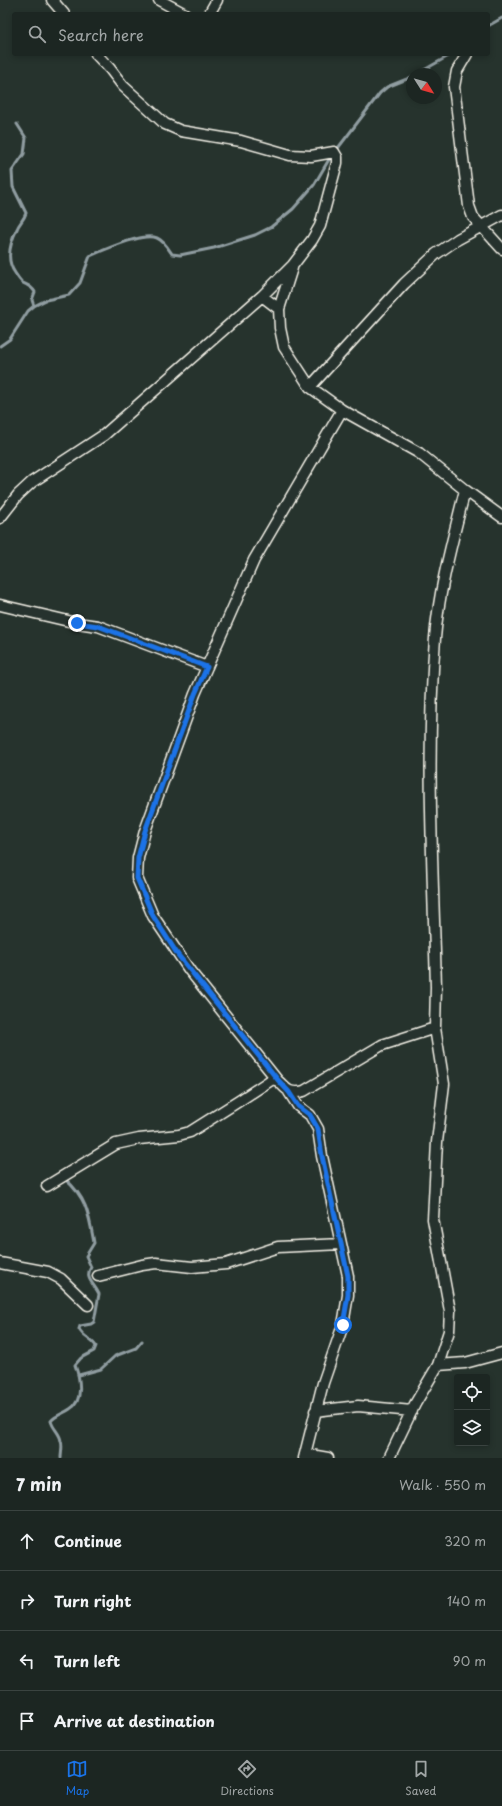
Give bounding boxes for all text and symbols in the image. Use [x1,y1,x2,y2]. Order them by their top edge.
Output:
search box [12,12,490,56]
icon: search [26,23,48,45]
text: Search here [58,23,144,46]
north arrow [406,68,442,104]
route end [68,614,86,632]
route start [334,1316,352,1334]
map controls [454,1374,490,1446]
button: locate [454,1374,490,1410]
button: layers [454,1410,490,1446]
text: 7 min [16,1471,62,1497]
text: Walk · 550 m [399,1475,486,1494]
text: Continue [54,1529,122,1552]
icon: ahead [16,1530,38,1552]
text: 320 m [444,1531,486,1550]
text: Turn right [54,1589,131,1612]
icon: right [16,1590,38,1612]
text: 140 m [447,1591,486,1610]
text: Turn left [54,1649,120,1672]
icon: left [16,1650,38,1672]
text: 90 m [453,1651,486,1670]
text: Arrive at destination [54,1709,215,1732]
icon: arrive [16,1710,38,1732]
tab: Map [66,1758,89,1799]
tab: Directions [220,1758,274,1799]
tab: Saved [405,1758,436,1799]

